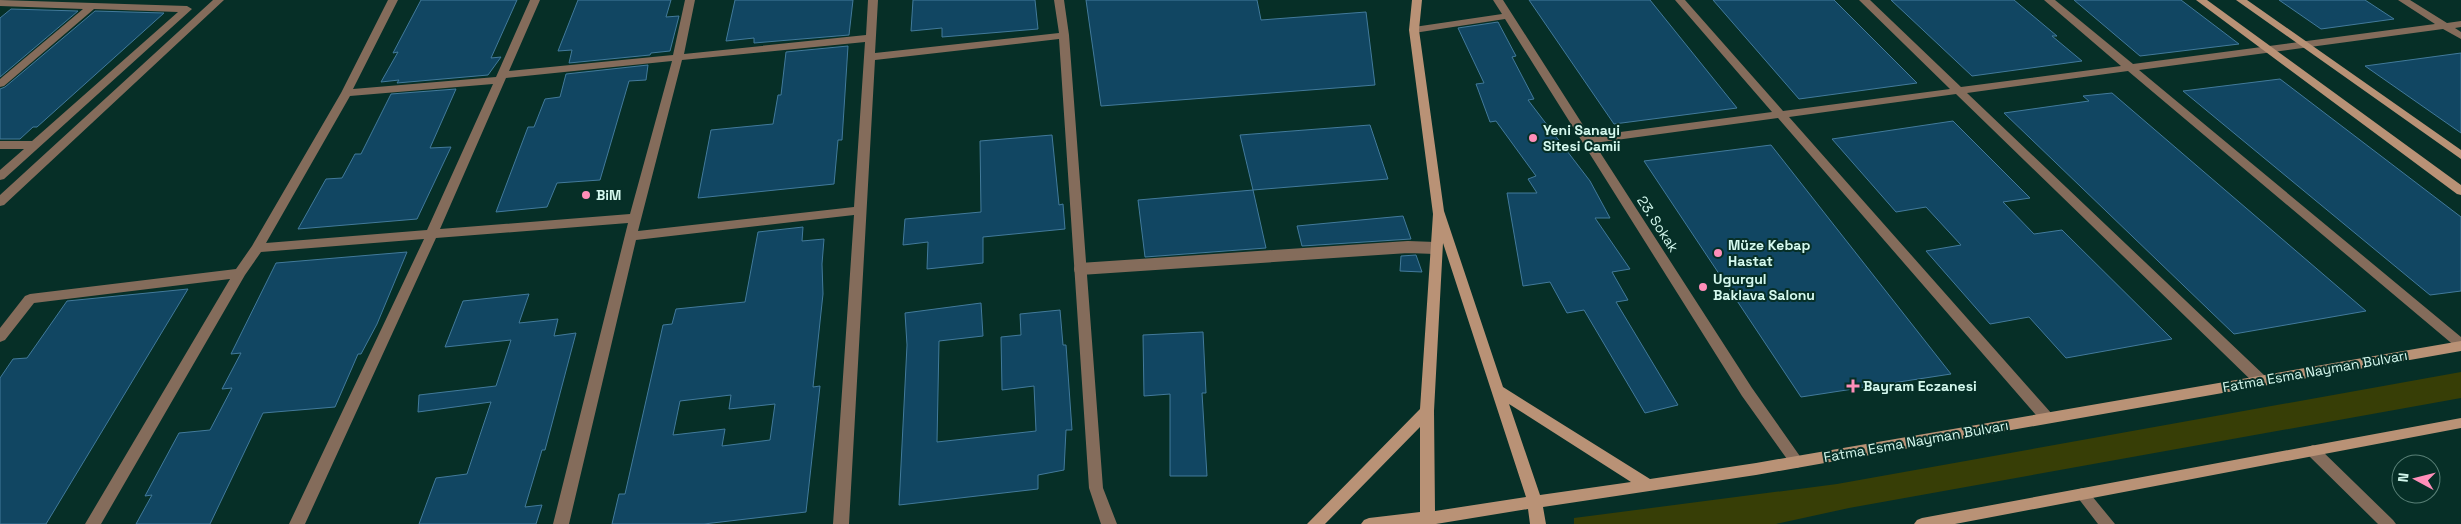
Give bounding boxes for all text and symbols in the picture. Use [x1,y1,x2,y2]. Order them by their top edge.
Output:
place label: Yeni Sanayi Sitesi Camii [1543,121,1621,155]
marker: Yeni Sanayi Sitesi Camii [1527,132,1539,144]
place label: BiM [596,186,621,204]
marker: BiM [580,189,592,201]
street label: 23. Sokak [1633,192,1683,256]
place label: Müze Kebap Hastat [1728,236,1810,270]
marker: Müze Kebap Hastat [1712,247,1724,259]
place label: Ugurgul Baklava Salonu [1713,270,1815,304]
marker: Ugurgul Baklava Salonu [1697,281,1709,293]
street label: Fatma Esma Nayman Bulvarı [2221,346,2409,396]
place label: Bayram Eczanesi [1863,377,1977,395]
marker: Bayram Eczanesi [1847,380,1859,392]
street label: Fatma Esma Nayman Bulvarı [1822,416,2010,466]
north arrow [2391,454,2441,504]
text: N [2394,472,2413,483]

